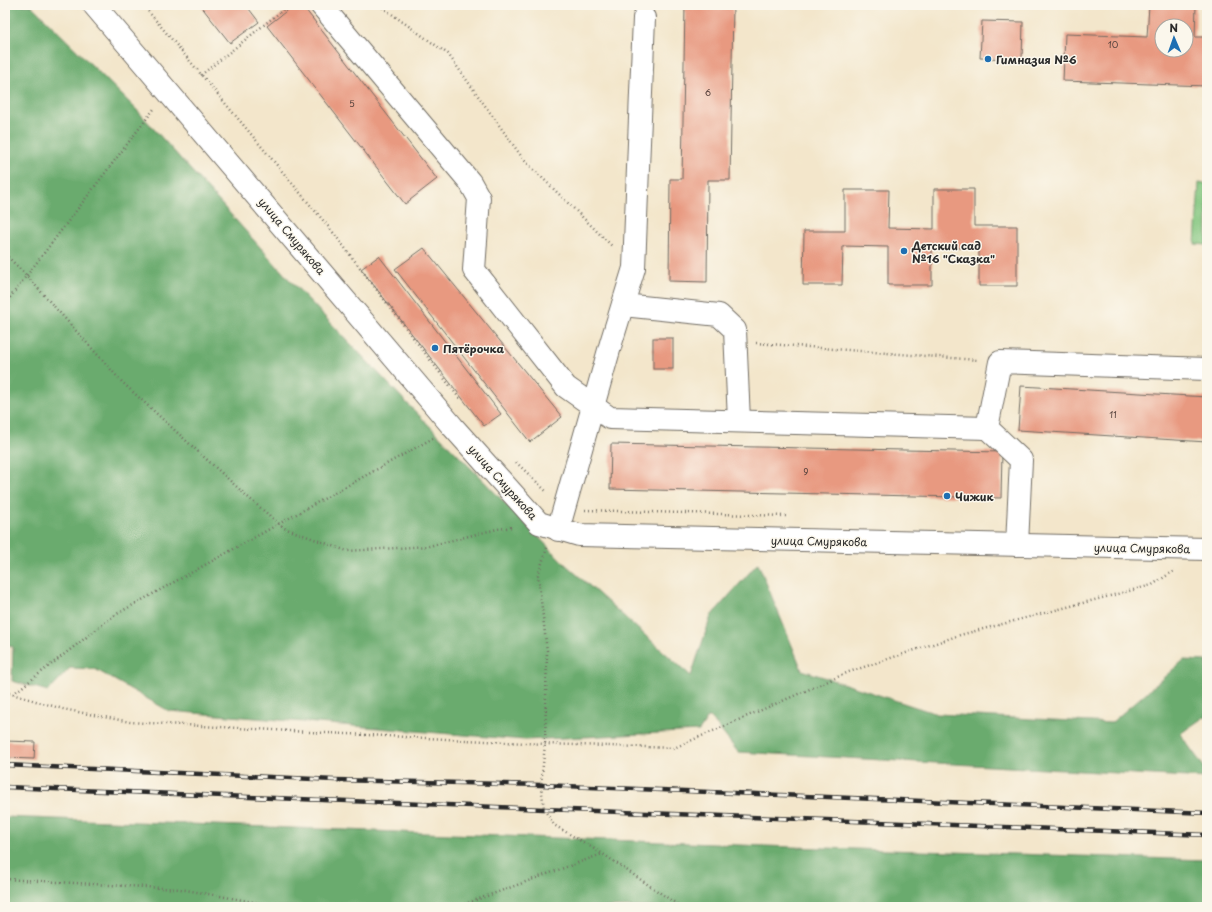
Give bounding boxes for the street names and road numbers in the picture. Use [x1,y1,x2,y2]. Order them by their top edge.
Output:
street label: улица Смурякова [254,194,330,279]
street label: улица Смурякова [464,440,542,524]
street label: улица Смурякова [771,532,868,550]
street label: улица Смурякова [1094,539,1191,557]

